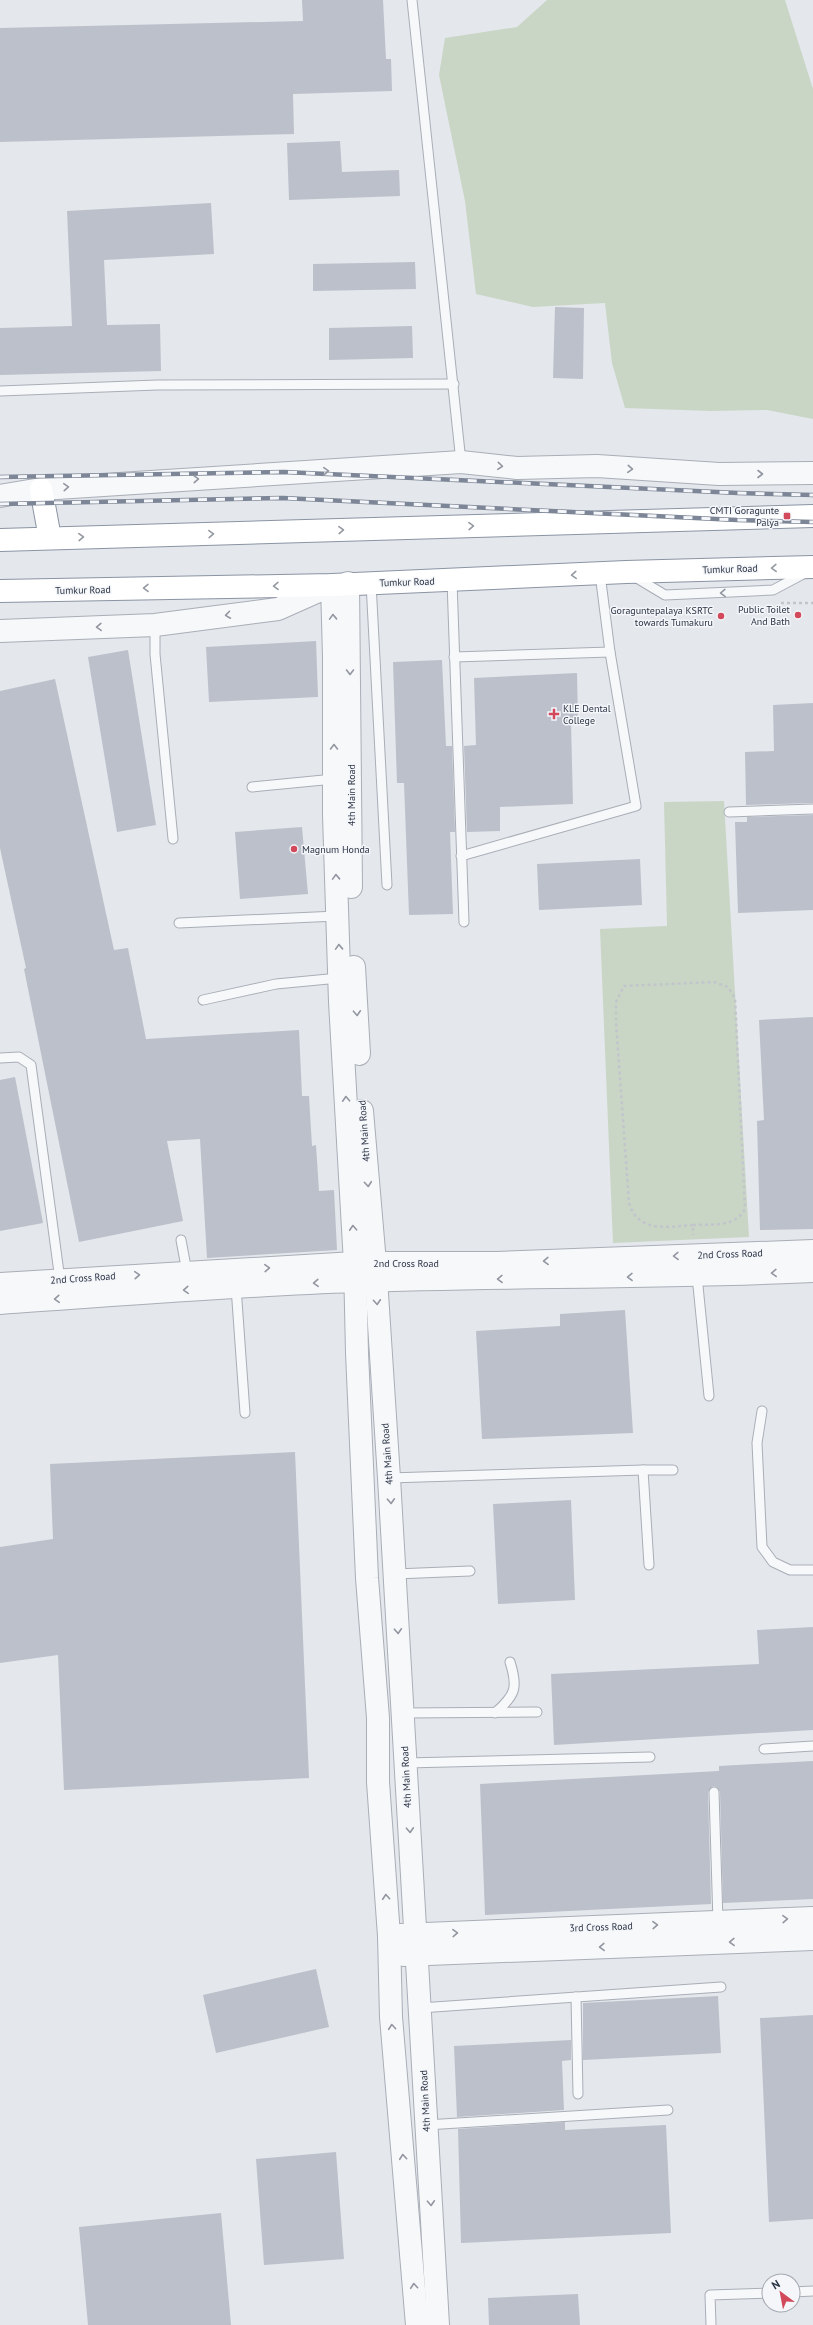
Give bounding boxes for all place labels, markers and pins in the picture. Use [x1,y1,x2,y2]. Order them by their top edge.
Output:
place label: CMTI Goragunte Palya [710,504,779,529]
marker: CMTI Goragunte Palya [782,511,792,521]
place label: Public Toilet And Bath [738,603,791,628]
place label: Goraguntepalaya KSRTC towards Tumakuru [611,604,713,629]
marker: Public Toilet And Bath [793,610,803,620]
marker: Goraguntepalaya KSRTC towards Tumakuru [716,611,726,621]
place label: KLE Dental College [563,702,611,727]
marker: KLE Dental College [548,708,560,720]
place label: Magnum Honda [302,843,370,856]
marker: Magnum Honda [289,844,299,854]

